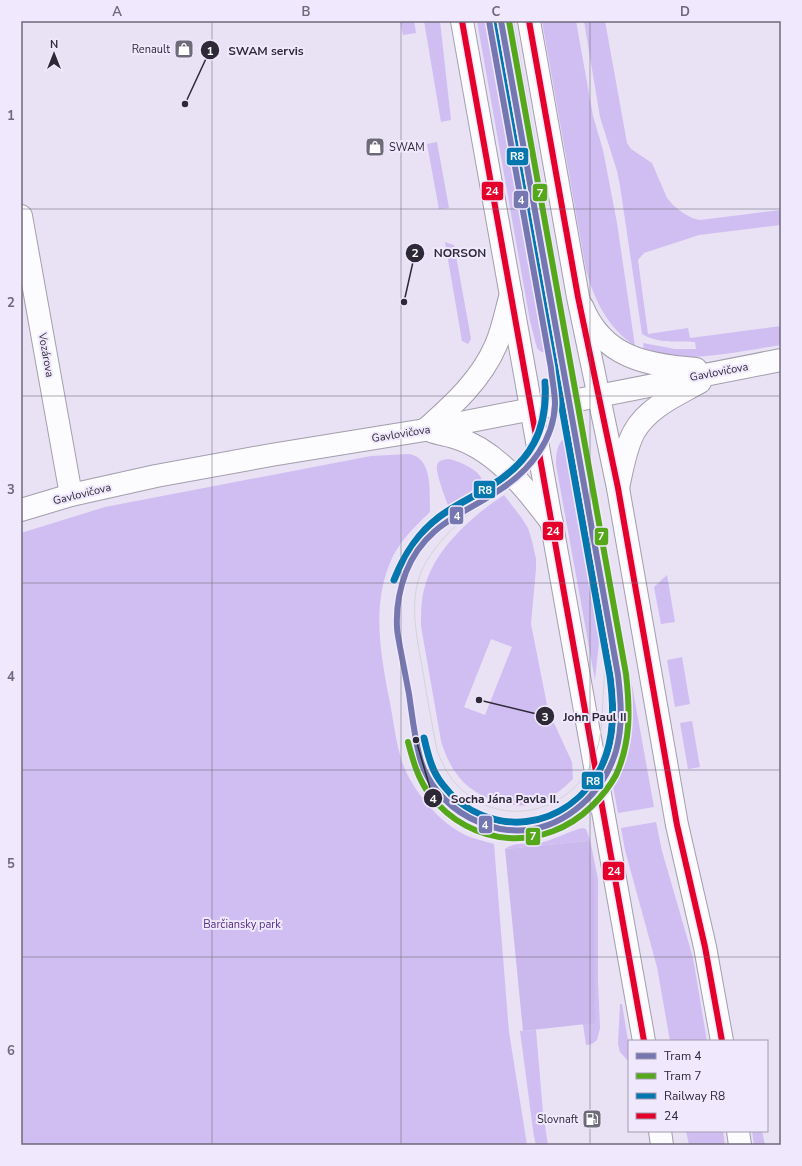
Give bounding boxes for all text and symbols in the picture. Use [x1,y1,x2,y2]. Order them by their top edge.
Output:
text: A [112,3,122,21]
text: B [302,3,311,21]
text: C [492,3,501,21]
text: D [680,3,690,21]
north arrow [34,34,74,74]
text: N [50,37,58,52]
shop icon: Renault [173,38,195,60]
callout: SWAM servis [200,38,312,62]
place label: Renault [132,42,170,57]
text: 1 [206,43,214,59]
text: SWAM servis [228,43,304,59]
text: 1 [7,107,15,125]
shop icon: SWAM [364,136,386,158]
place label: SWAM [389,140,425,155]
line badge: R8 [506,147,529,166]
text: R8 [510,149,524,164]
line badge: 24 [481,181,504,201]
line badge: 7 [532,183,548,202]
text: 24 [485,184,499,199]
text: 7 [537,186,543,201]
line badge: 4 [513,190,529,209]
text: 4 [518,193,525,208]
callout: NORSON [405,241,494,265]
text: 2 [411,245,419,261]
text: NORSON [434,245,486,261]
text: 2 [7,294,15,312]
street label: Vozárova [35,330,57,379]
street label: Gavlovičova [688,359,750,385]
street label: Gavlovičova [371,422,432,446]
street label: Gavlovičova [51,480,113,508]
line badge: R8 [473,480,496,499]
text: 3 [7,481,15,499]
text: R8 [478,483,492,498]
line badge: 4 [449,506,464,525]
text: 4 [454,509,461,524]
line badge: 24 [542,521,564,541]
text: 24 [546,524,560,539]
line badge: 7 [594,527,609,546]
text: 7 [598,529,604,544]
text: 4 [7,668,15,686]
callout: John Paul II [535,704,634,728]
text: 3 [541,709,549,725]
text: John Paul II [562,709,627,725]
line badge: R8 [581,771,604,790]
text: R8 [586,774,600,789]
callout: Socha Jána Pavla II. [423,786,567,810]
text: 4 [429,791,437,807]
text: Socha Jána Pavla II. [451,791,559,807]
line badge: 4 [478,815,493,834]
text: 4 [482,818,489,833]
line badge: 7 [525,827,541,846]
text: 7 [530,829,536,844]
text: 5 [7,855,15,873]
line badge: 24 [602,861,625,881]
text: 24 [607,864,621,879]
park label: Barčiansky park [203,917,281,932]
legend [628,1040,768,1132]
text: 6 [7,1042,15,1060]
text: Tram 4 [664,1048,701,1064]
text: Tram 7 [664,1068,701,1084]
text: Railway R8 [664,1088,725,1104]
fuel station icon: Slovnaft [581,1108,603,1130]
text: 24 [664,1108,678,1124]
place label: Slovnaft [537,1112,578,1127]

